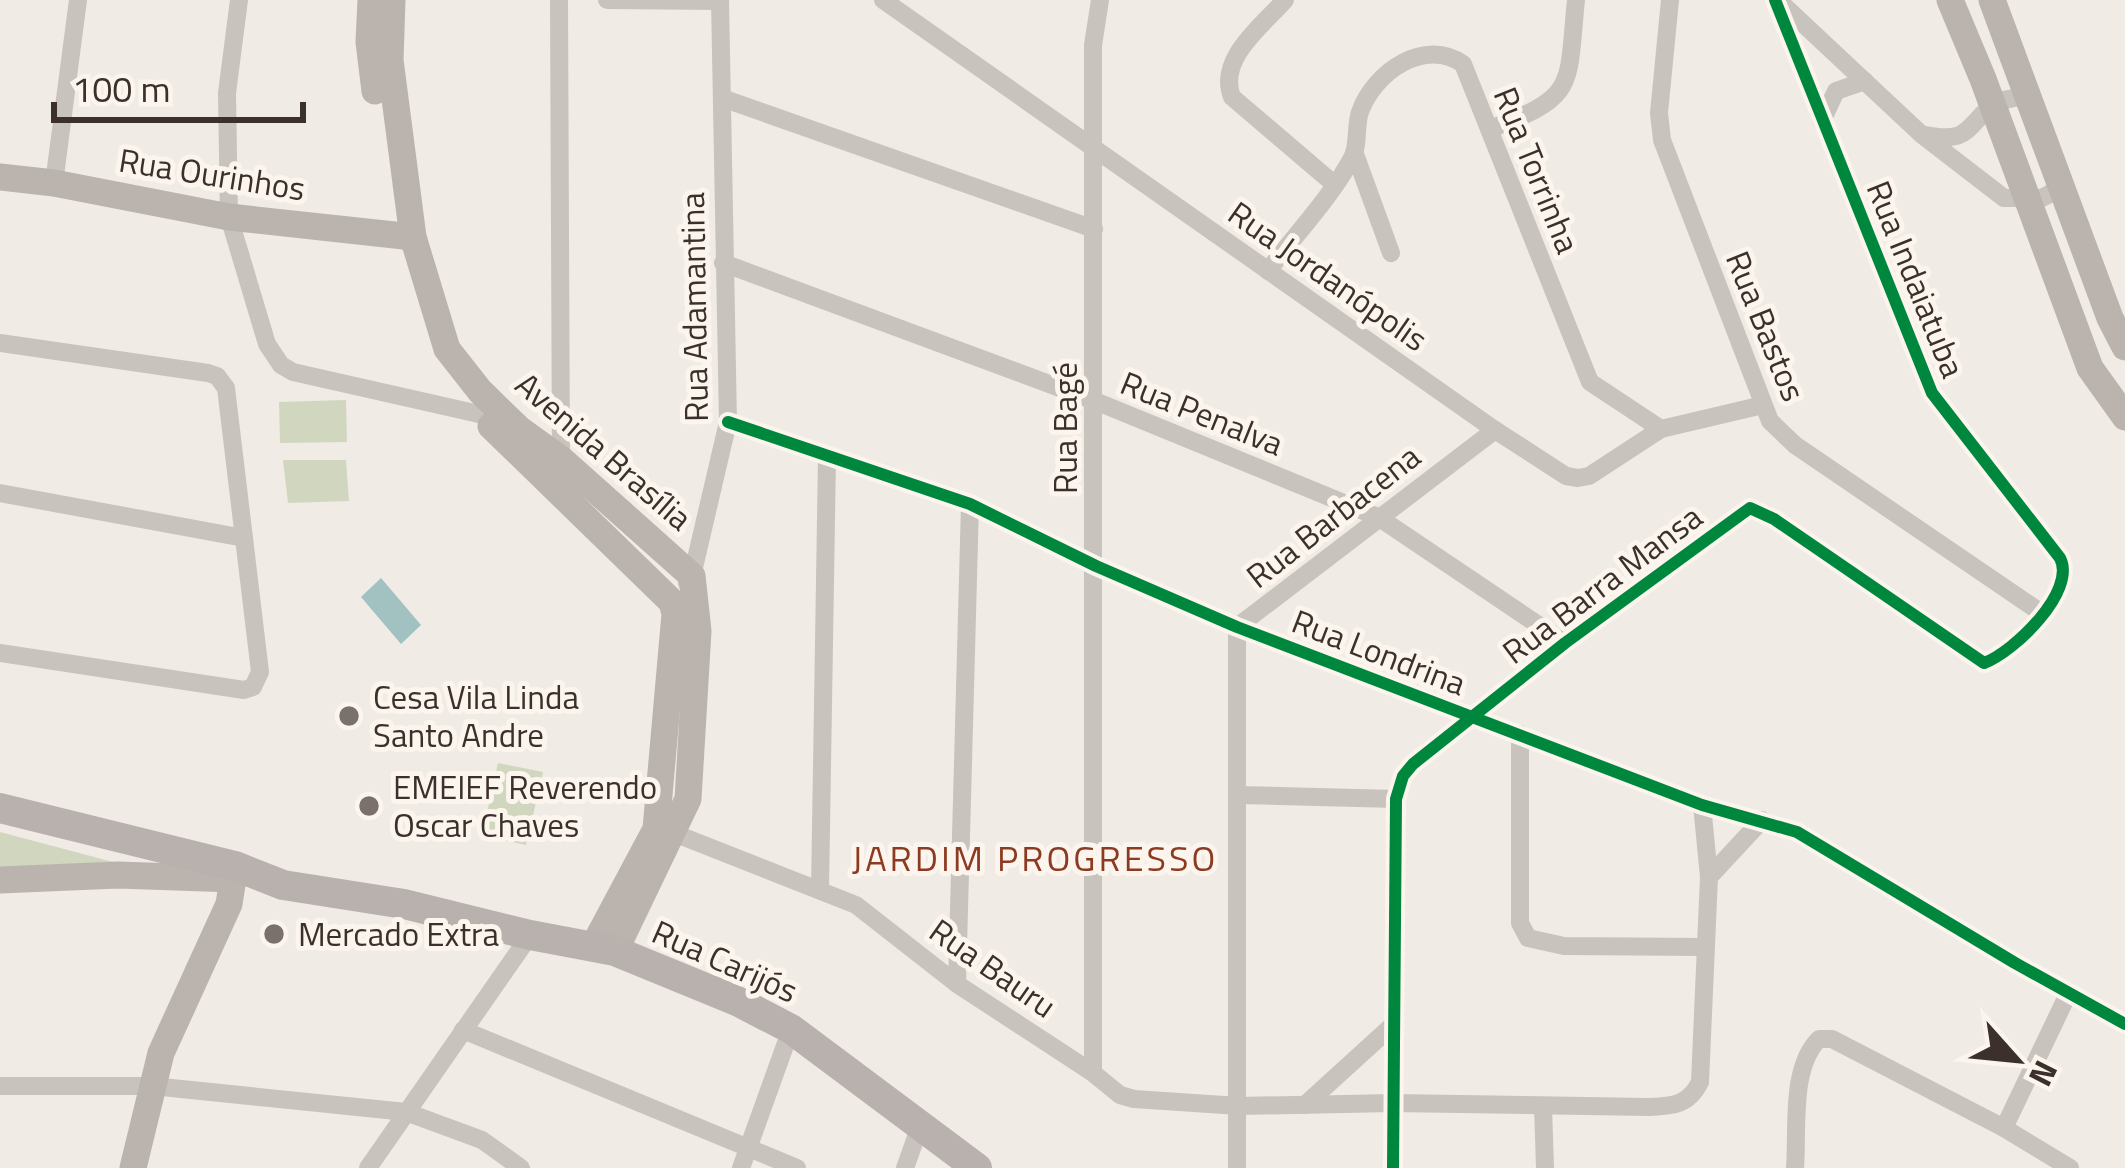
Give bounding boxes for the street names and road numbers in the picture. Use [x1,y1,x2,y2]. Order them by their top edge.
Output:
street label: Rua Torrinha [1481,79,1593,261]
street label: Rua Ourinhos [115,135,309,213]
street label: Rua Indaiatuba [1854,173,1978,385]
street label: Rua Jordanópolis [1218,189,1438,363]
street label: Rua Adamantina [667,192,721,422]
street label: Rua Bastos [1713,243,1819,409]
street label: Rua Penalva [1113,358,1291,468]
street label: Avenida Brasília [505,360,703,542]
street label: Rua Bagé [1040,362,1090,494]
street label: Rua Barbacena [1235,432,1431,600]
street label: Rua Barra Mansa [1492,492,1712,676]
street label: Rua Londrina [1285,596,1473,708]
street label: Rua Bauru [919,906,1067,1030]
street label: Rua Carijós [644,907,806,1015]

